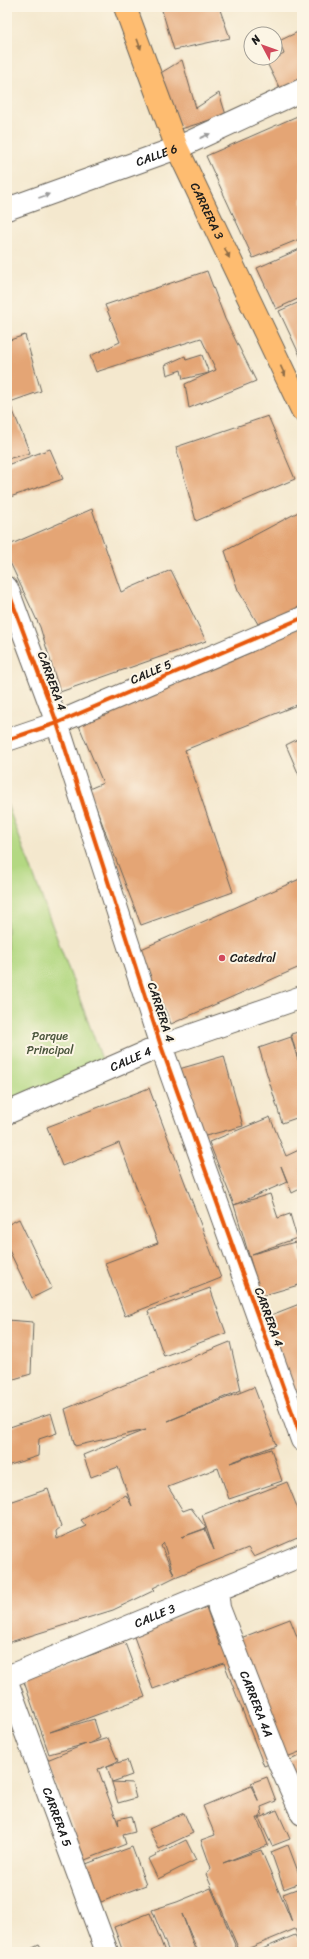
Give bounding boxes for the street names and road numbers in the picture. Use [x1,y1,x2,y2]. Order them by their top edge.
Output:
street label: CALLE 6 [133,138,181,173]
street label: CARRERA 3 [184,179,230,244]
street label: CARRERA 4 [31,648,73,714]
street label: CALLE 5 [127,653,175,691]
street label: CARRERA 4 [141,979,181,1045]
street label: CALLE 4 [106,1040,156,1078]
street label: CARRERA 4 [248,1284,290,1350]
street label: CALLE 3 [131,1597,179,1634]
street label: CARRERA 4A [233,1667,279,1741]
street label: CARRERA 5 [36,1784,78,1850]

